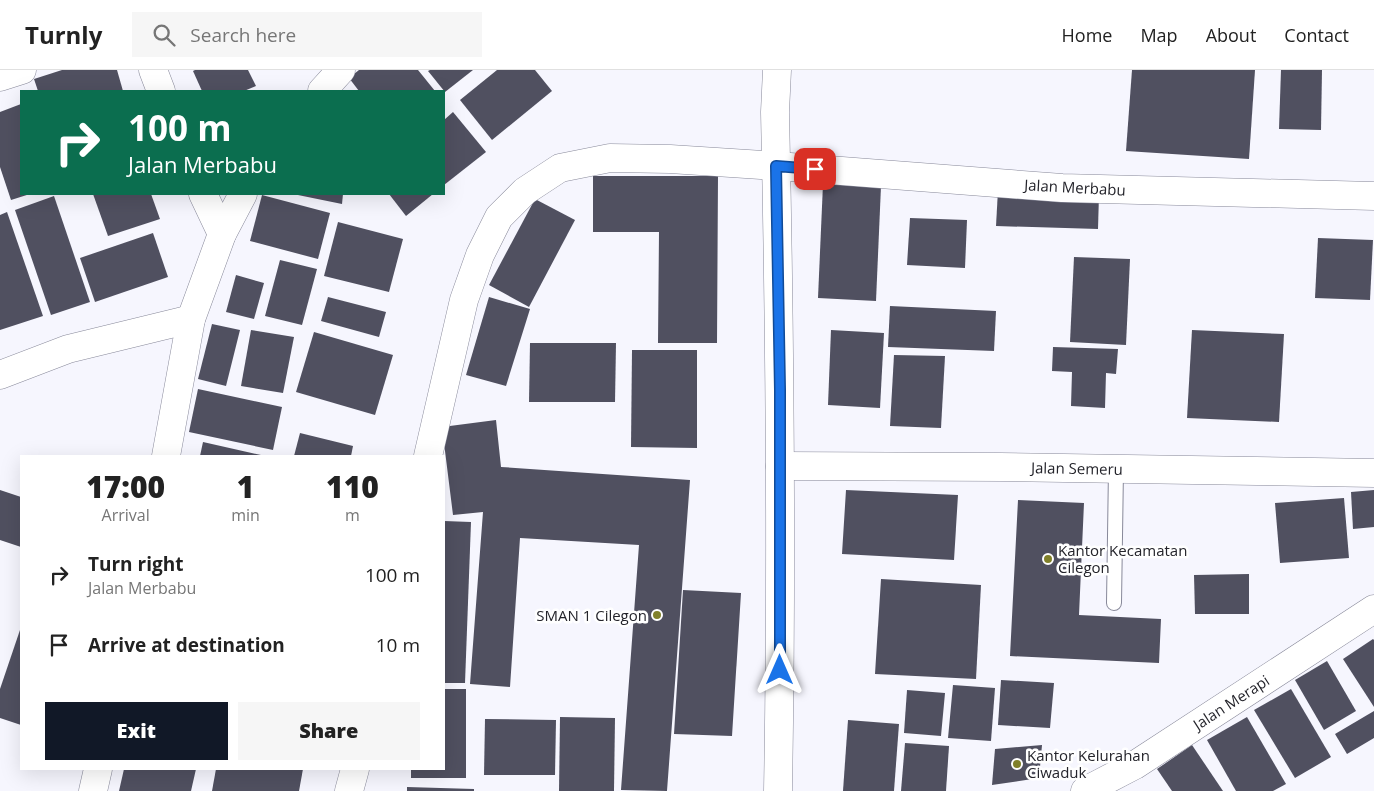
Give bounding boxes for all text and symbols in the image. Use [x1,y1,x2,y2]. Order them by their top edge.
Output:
search box [132,12,482,57]
text: Turnly [25,18,102,51]
icon: search [150,21,178,49]
text: Search here [190,22,296,48]
text: Home [1062,23,1112,47]
text: Map [1140,23,1178,47]
text: About [1206,23,1256,47]
text: Contact [1284,23,1349,47]
text: 100 m [128,104,232,151]
icon: right [45,110,110,175]
pin [794,148,836,190]
text: Jalan Merbabu [128,149,277,179]
icon: arrive [801,155,829,183]
street label: Jalan Merbabu [1022,174,1126,200]
street label: Jalan Semeru [1029,457,1123,479]
text: 17:00 [86,466,165,507]
text: 1 [237,466,254,507]
text: 110 [326,466,379,507]
text: Arrival [102,504,150,526]
text: min [231,504,260,526]
text: m [345,504,360,526]
place label: Kantor Kecamatan Cilegon [1058,540,1187,577]
text: Turn right [88,551,183,577]
marker: Kantor Kecamatan Cilegon [1042,553,1054,565]
icon: right [45,561,73,589]
text: 100 m [365,562,420,588]
text: Jalan Merbabu [88,577,196,599]
place label: SMAN 1 Cilegon [536,605,647,625]
marker: SMAN 1 Cilegon [651,609,663,621]
icon: arrive [45,631,73,659]
text: Arrive at destination [88,632,285,658]
text: 10 m [376,632,420,658]
position arrow [753,643,805,695]
street label: Jalan Merapi [1187,670,1273,735]
button: Exit [45,702,228,760]
button: Share [238,702,420,760]
place label: Kantor Kelurahan Ciwaduk [1027,745,1150,782]
marker: Kantor Kelurahan Ciwaduk [1011,758,1023,770]

